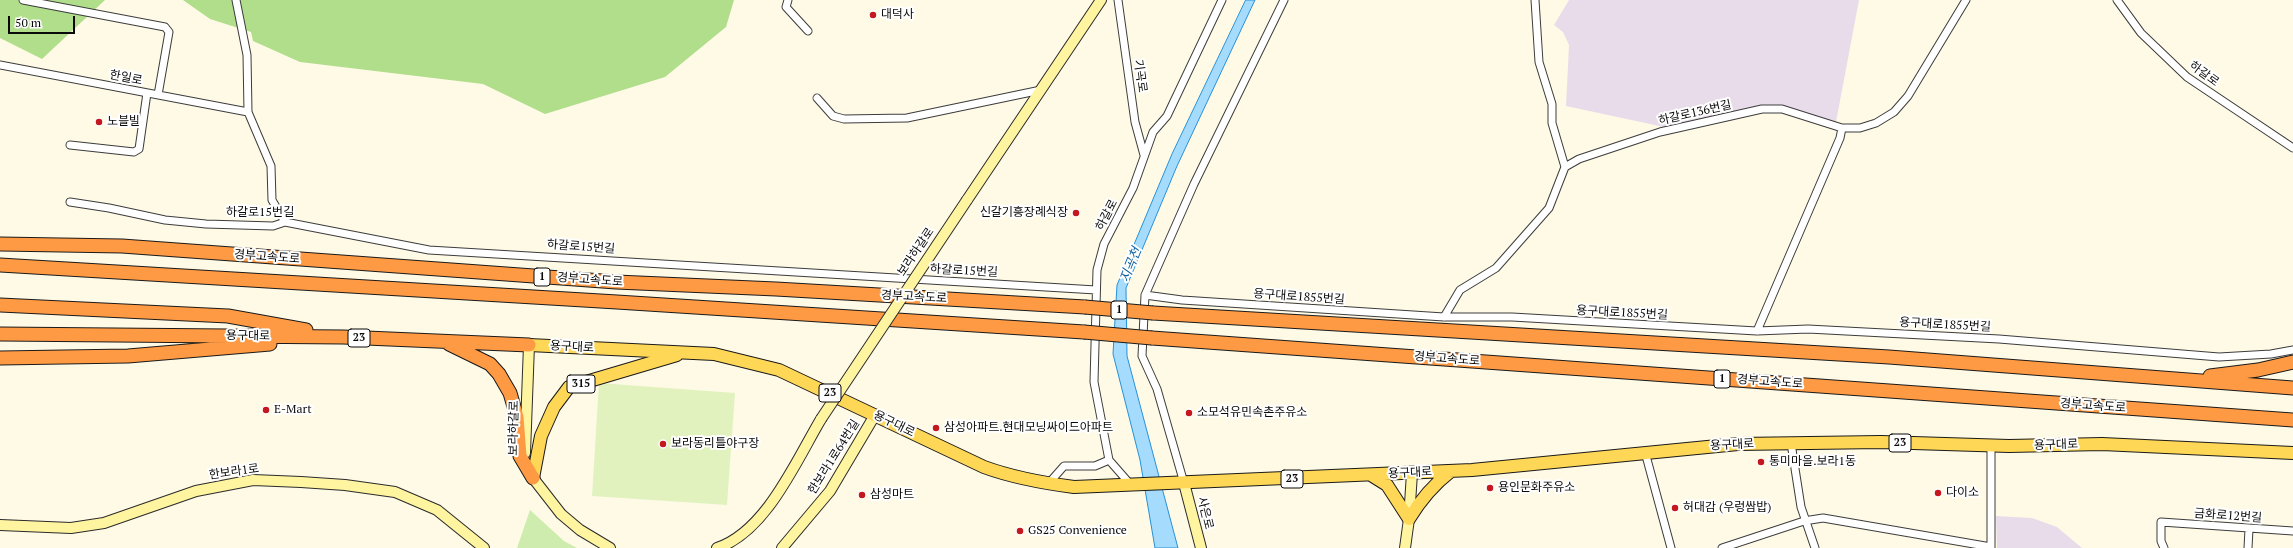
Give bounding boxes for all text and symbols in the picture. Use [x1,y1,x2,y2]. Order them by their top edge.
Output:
scale bar [10,8,77,34]
place label: 대덕사 [881,8,914,22]
marker: 대덕사 [868,10,878,20]
text: 50 m [15,15,41,30]
street label: 하갈로 [2186,58,2222,90]
street label: 기곡로 [1131,59,1149,93]
street label: 한일로 [108,68,144,88]
street label: 하갈로136번길 [1657,98,1733,128]
place label: 노블빌 [107,115,140,129]
marker: 노블빌 [94,117,104,127]
street label: 하갈로 [1093,197,1121,233]
street label: 하갈로15번길 [226,206,294,220]
place label: 신갈기흥장례식장 [980,206,1068,220]
marker: 신갈기흥장례식장 [1071,208,1081,218]
street label: 보라하갈로 [895,225,937,279]
street label: 하갈로15번길 [547,237,615,257]
water label: 지곡천 [1117,245,1145,285]
street label: 경부고속도로 [233,248,301,266]
street label: 하갈로15번길 [930,262,998,280]
road number: 1 [534,268,550,286]
street label: 경부고속도로 [556,271,624,289]
street label: 용구대로1855번길 [1253,287,1345,307]
street label: 경부고속도로 [881,288,947,306]
road number: 1 [1111,301,1127,319]
street label: 용구대로1855번길 [1576,303,1668,323]
street label: 용구대로1855번길 [1899,315,1991,335]
street label: 용구대로 [226,328,270,344]
road number: 23 [348,329,370,347]
street label: 용구대로 [550,339,594,355]
street label: 경부고속도로 [1413,350,1481,368]
road number: 1 [1714,370,1730,388]
street label: 경부고속도로 [1736,373,1804,391]
road number: 315 [567,375,595,393]
road number: 23 [819,384,841,402]
street label: 경부고속도로 [2059,397,2127,415]
street label: 보라하갈로 [506,400,522,456]
place label: E-Mart [274,403,312,417]
marker: E-Mart [261,405,271,415]
place label: 소모석유민속촌주유소 [1197,406,1307,420]
street label: 용구대로 [871,408,917,440]
marker: 소모석유민속촌주유소 [1184,408,1194,418]
street label: 한보라1로64번길 [805,417,863,497]
place label: 삼성아파트.현대모닝싸이드아파트 [944,421,1113,435]
marker: 삼성아파트.현대모닝싸이드아파트 [931,423,941,433]
road number: 23 [1889,434,1911,452]
place label: 보라동리틀야구장 [671,437,759,451]
street label: 용구대로 [1710,437,1754,453]
street label: 용구대로 [2034,437,2078,453]
marker: 보라동리틀야구장 [658,439,668,449]
place label: 통미마을.보라1동 [1769,455,1856,469]
marker: 통미마을.보라1동 [1756,457,1766,467]
street label: 한보라1로 [208,461,260,483]
street label: 용구대로 [1388,465,1432,481]
road number: 23 [1281,470,1303,488]
place label: 용인문화주유소 [1498,481,1575,495]
marker: 용인문화주유소 [1485,483,1495,493]
place label: 다이소 [1946,486,1979,500]
place label: 삼성마트 [870,488,914,502]
marker: 다이소 [1933,488,1943,498]
marker: 삼성마트 [857,490,867,500]
street label: 사은로 [1194,495,1216,531]
place label: 허대감 (우렁쌈밥) [1683,501,1771,515]
marker: 허대감 (우렁쌈밥) [1670,503,1680,513]
street label: 금화로12번길 [2194,506,2262,526]
place label: GS25 Convenience [1028,524,1127,538]
marker: GS25 Convenience [1015,526,1025,536]

